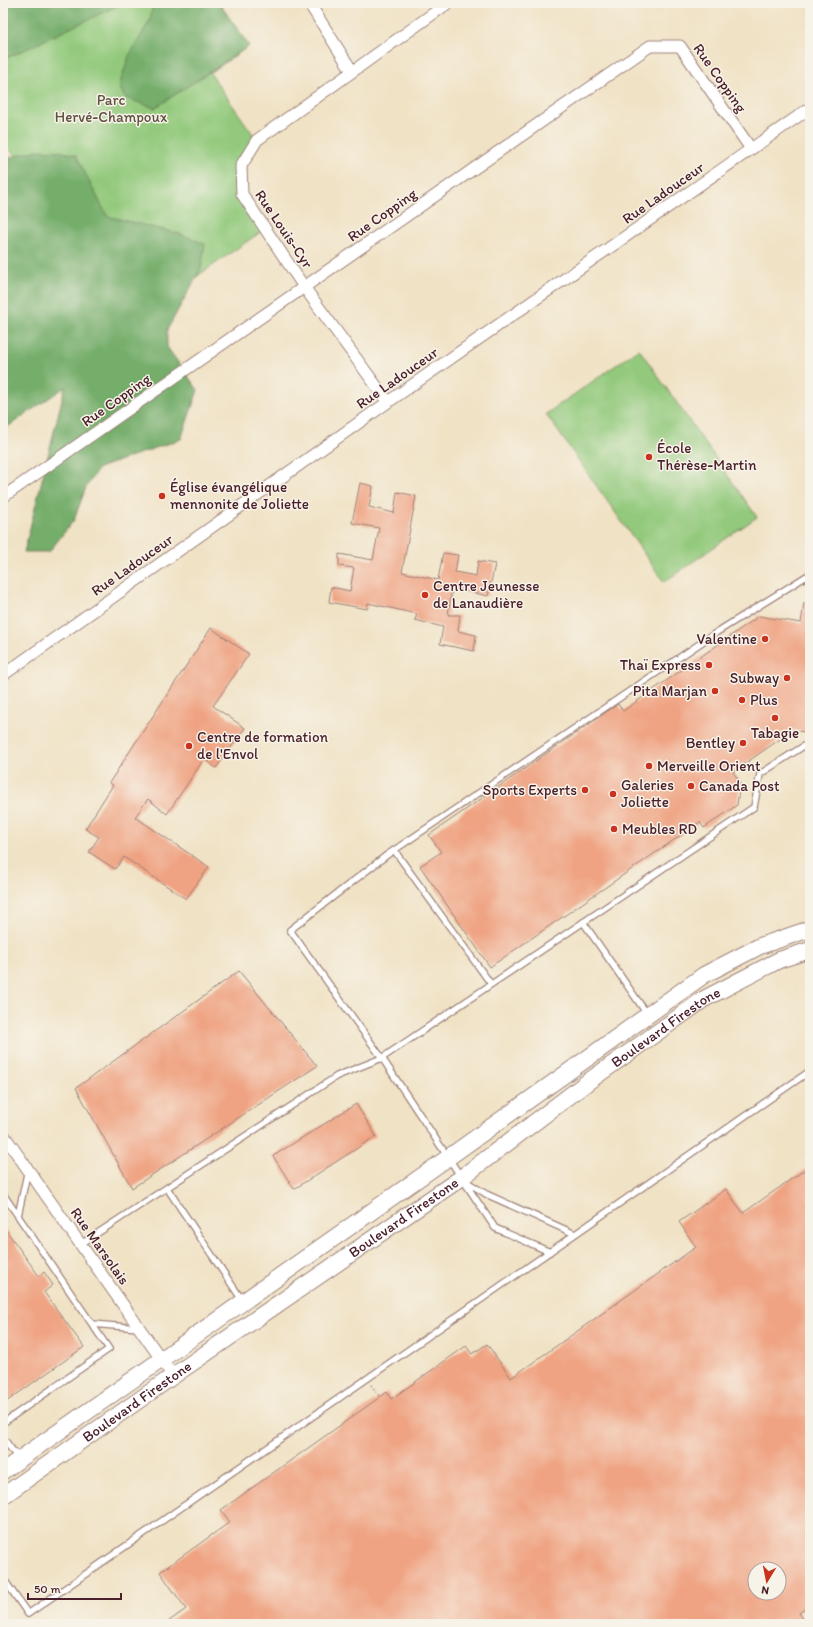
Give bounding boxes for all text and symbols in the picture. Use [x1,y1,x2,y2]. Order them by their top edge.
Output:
street label: Rue Copping [690,40,751,116]
park label: Parc Hervé-Champoux [55,91,168,126]
street label: Rue Ladouceur [619,158,707,228]
street label: Rue Copping [344,184,420,245]
street label: Rue Louis-Cyr [251,186,317,272]
street label: Rue Ladouceur [353,343,441,413]
street label: Rue Copping [78,369,154,430]
place label: École Thérèse-Martin [657,439,757,474]
marker: École Thérèse-Martin [644,452,654,462]
place label: Église évangélique mennonite de Joliette [170,478,309,513]
marker: Église évangélique mennonite de Joliette [157,491,167,501]
street label: Rue Ladouceur [88,530,176,600]
place label: Centre Jeunesse de Lanaudière [433,577,539,612]
marker: Centre Jeunesse de Lanaudière [420,590,430,600]
place label: Valentine [697,630,757,648]
marker: Valentine [760,634,770,644]
place label: Thaï Express [620,656,701,674]
marker: Thaï Express [704,660,714,670]
place label: Subway [730,669,779,687]
marker: Subway [782,673,792,683]
place label: Pita Marjan [633,682,708,700]
marker: Pita Marjan [710,686,720,696]
place label: Plus [750,691,778,709]
marker: Plus [737,695,747,705]
marker: Tabagie [770,713,780,723]
place label: Tabagie [751,724,799,742]
place label: Centre de formation de l'Envol [197,728,329,763]
place label: Bentley [686,734,735,752]
marker: Bentley [738,738,748,748]
marker: Centre de formation de l'Envol [184,741,194,751]
place label: Merveille Orient [657,757,761,775]
marker: Merveille Orient [644,761,654,771]
place label: Galeries Joliette [621,776,674,811]
place label: Canada Post [699,777,780,795]
place label: Sports Experts [483,781,577,799]
marker: Canada Post [686,781,696,791]
marker: Sports Experts [580,785,590,795]
marker: Galeries Joliette [608,789,618,799]
place label: Meubles RD [622,820,697,838]
marker: Meubles RD [609,824,619,834]
street label: Boulevard Firestone [608,983,723,1071]
street label: Boulevard Firestone [345,1173,462,1261]
street label: Rue Marsolais [67,1204,133,1288]
street label: Boulevard Firestone [79,1357,195,1446]
north arrow [747,1561,787,1601]
scale bar [28,1575,121,1601]
text: 50 m [34,1582,60,1596]
text: N [761,1583,770,1597]

